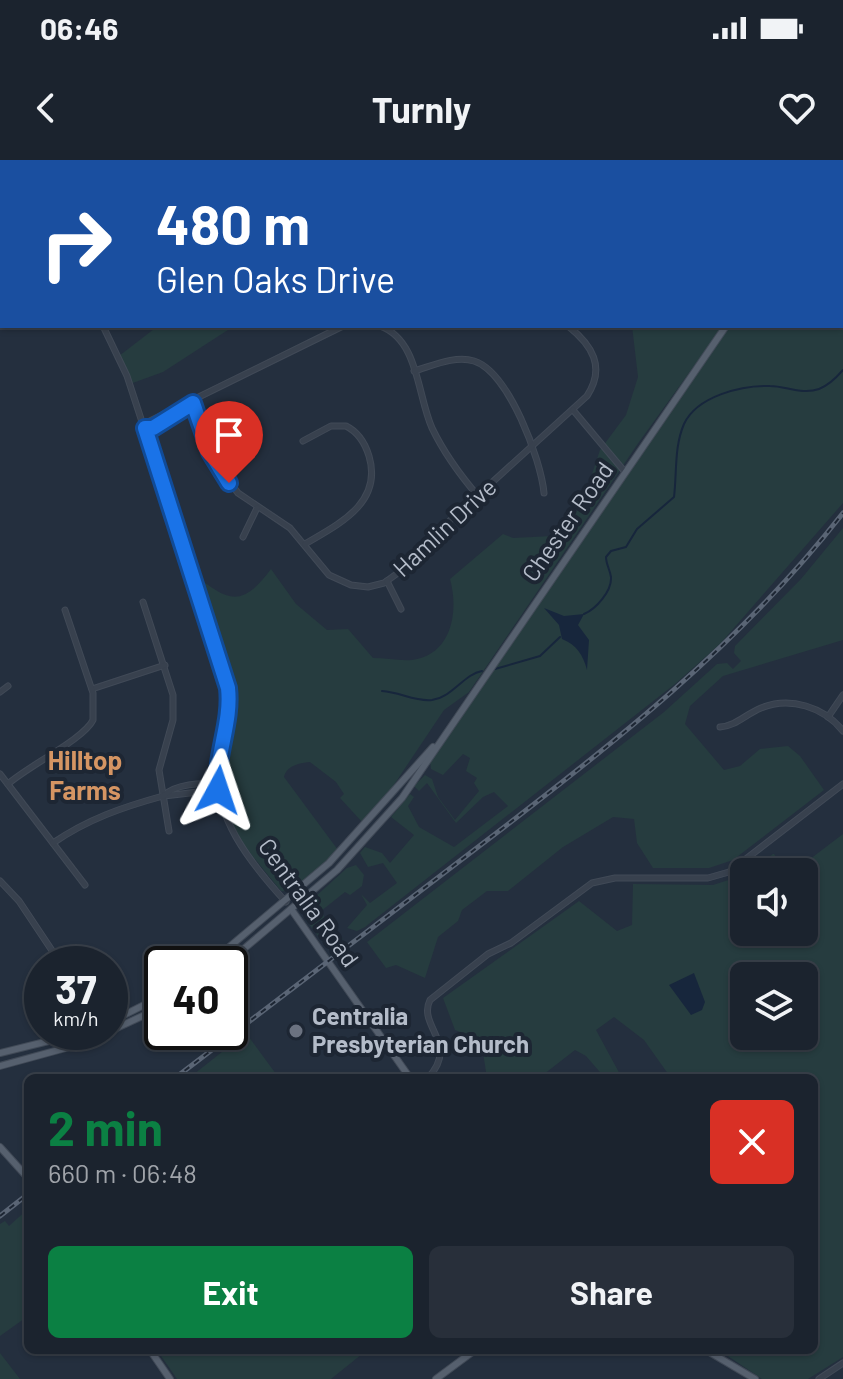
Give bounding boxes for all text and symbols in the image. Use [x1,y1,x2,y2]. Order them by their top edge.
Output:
text: 06:46 [40,10,118,46]
icon: back [24,86,68,130]
icon: heart [775,86,819,130]
text: Turnly [372,87,471,130]
text: 480 m [156,189,310,256]
icon: right [24,192,128,296]
text: Glen Oaks Drive [156,257,395,300]
pin [195,401,263,483]
icon: arrive [207,413,251,457]
street label: Chester Road [515,456,619,586]
street label: Hamlin Drive [386,472,502,582]
district label: Hilltop Farms [48,744,122,805]
position arrow [176,748,260,832]
street label: Centralia Road [253,832,366,972]
map controls [730,858,818,1050]
button: sound [730,858,818,946]
speed limit sign: 40 [144,946,248,1050]
button: layers [730,962,818,1050]
text: 37 [55,964,97,1012]
place label: Centralia Presbyterian Church [312,1001,529,1058]
text: km/h [53,1006,99,1030]
marker: Centralia Presbyterian Church [287,1022,305,1040]
text: 2 min [48,1098,163,1156]
button: close [710,1100,794,1184]
text: 660 m · 06:48 [48,1157,197,1188]
button: Exit [48,1246,413,1338]
button: Share [429,1246,794,1338]

